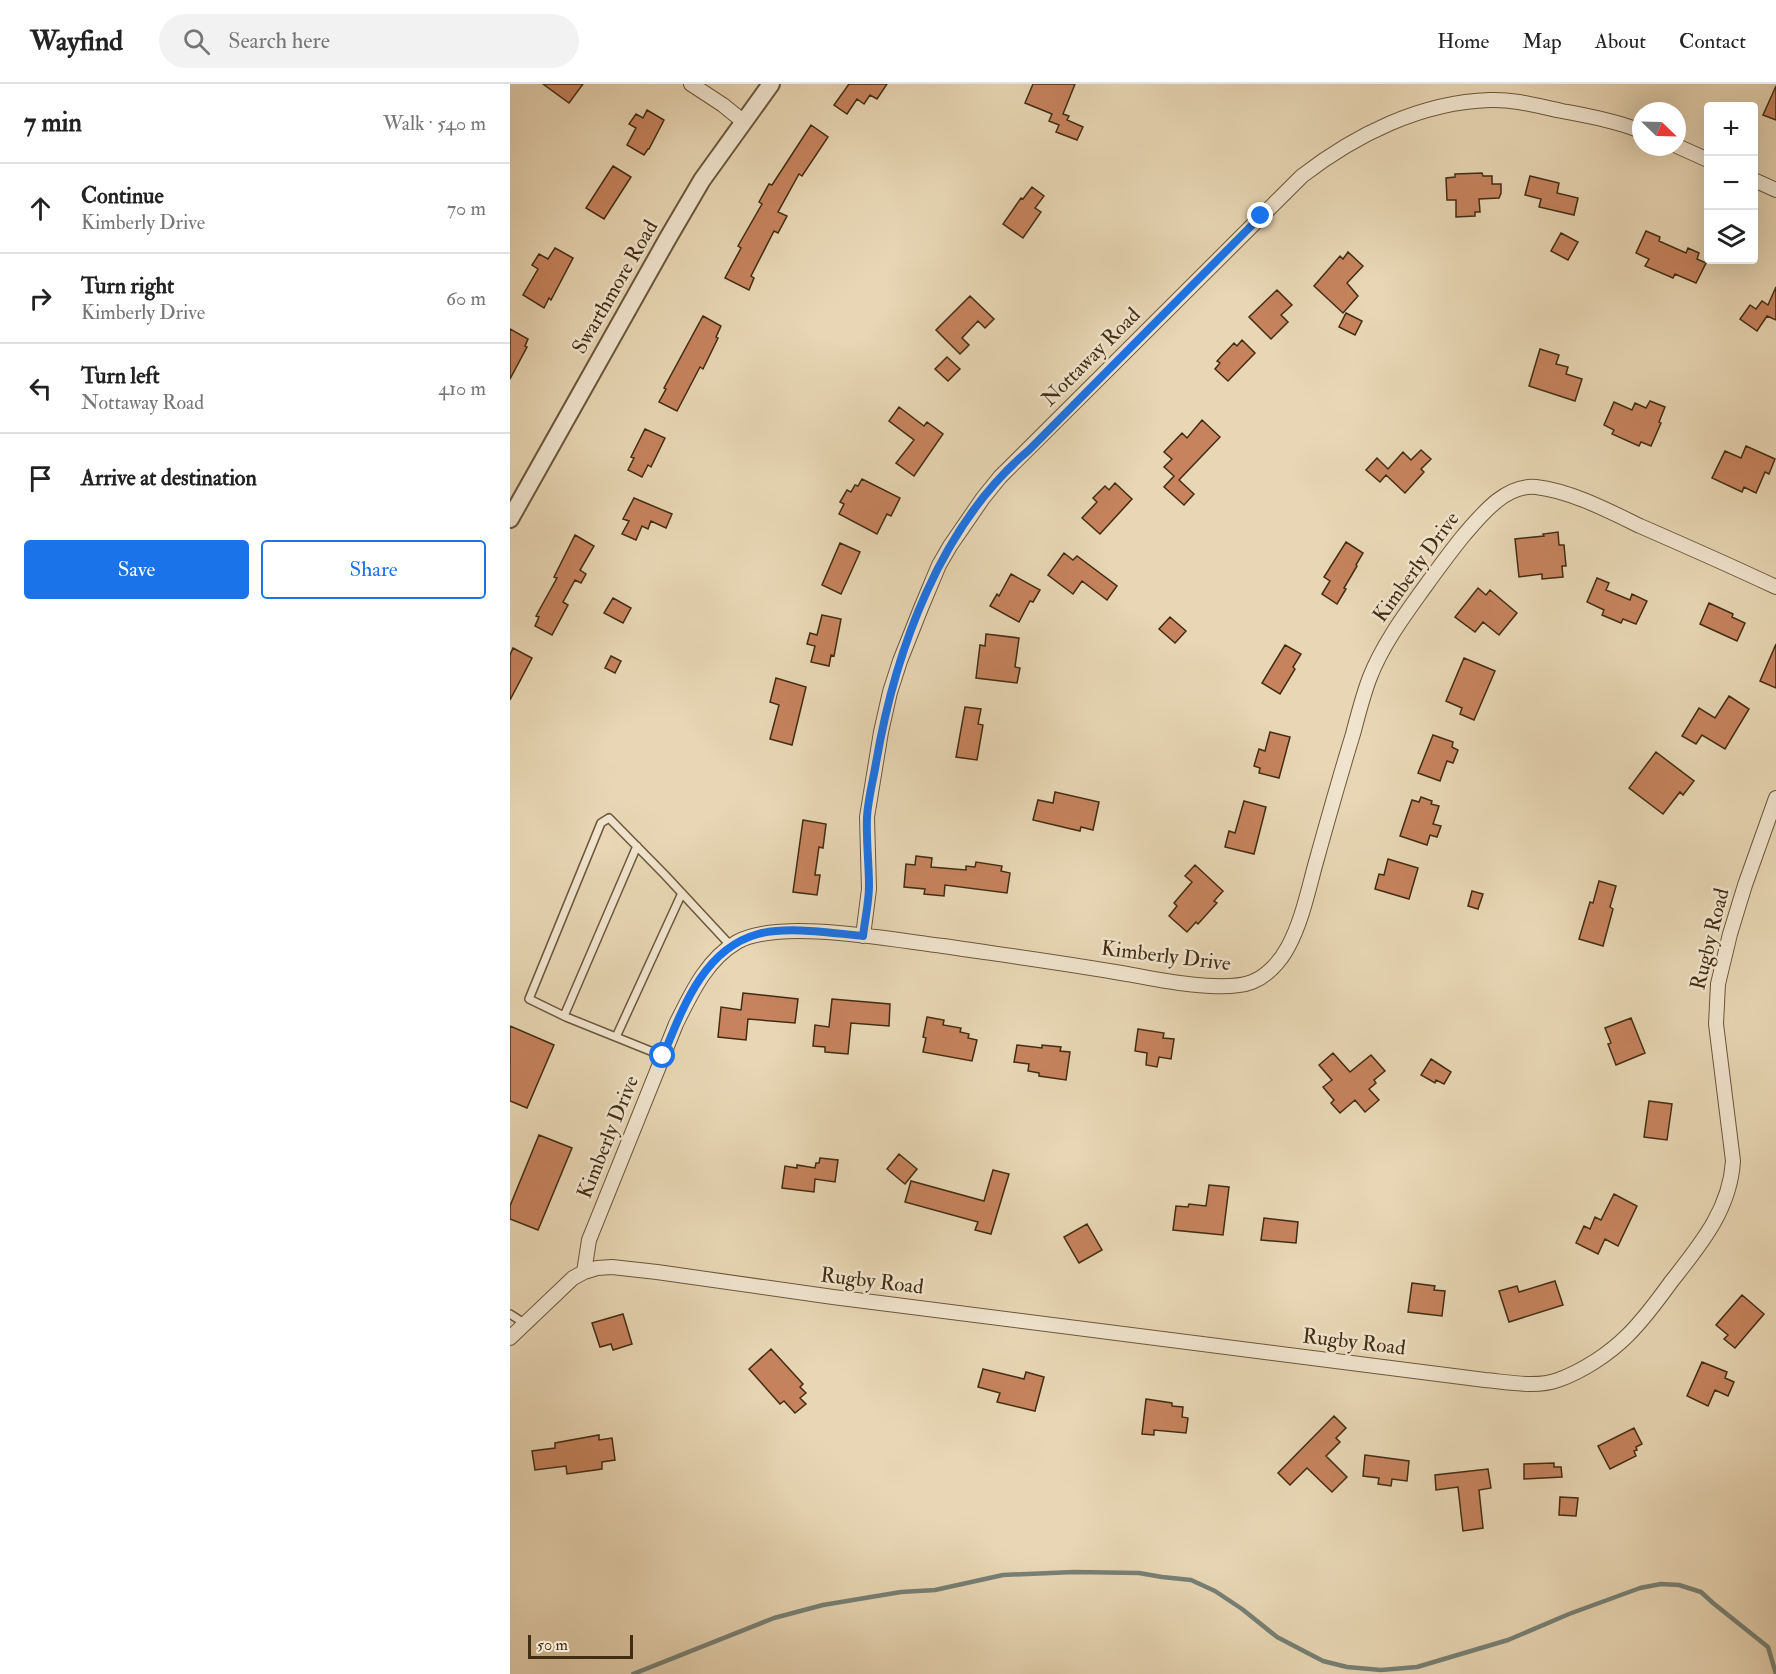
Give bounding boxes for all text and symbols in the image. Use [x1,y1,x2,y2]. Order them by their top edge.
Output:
search box [159,14,579,68]
text: Wayfind [30,24,123,59]
icon: search [180,25,213,58]
text: Search here [228,27,330,55]
text: Home [1437,28,1489,55]
text: Map [1522,28,1562,55]
text: About [1595,28,1646,55]
text: Contact [1679,28,1746,55]
north arrow [1632,102,1686,156]
map controls [1704,102,1758,264]
button: + [1704,102,1758,156]
text: 7 min [24,107,82,139]
text: Walk · 540 m [383,111,486,136]
button: − [1704,156,1758,210]
text: Continue [81,182,164,210]
icon: ahead [24,192,57,225]
text: 70 m [447,196,486,221]
route end [1247,202,1273,228]
text: Kimberly Drive [81,210,205,235]
button: layers [1704,210,1758,264]
street label: Swarthmore Road [566,215,664,359]
text: Turn right [81,272,174,300]
icon: right [24,282,57,315]
text: 60 m [446,286,486,311]
text: Kimberly Drive [81,300,205,325]
street label: Nottaway Road [1036,301,1147,412]
text: Turn left [81,362,160,390]
icon: left [24,372,57,405]
text: 410 m [438,376,486,401]
text: Nottaway Road [81,390,204,415]
icon: arrive [24,462,57,495]
text: Arrive at destination [81,464,257,492]
street label: Kimberly Drive [1367,506,1465,628]
button: Save [24,540,249,599]
button: Share [261,540,486,599]
street label: Rugby Road [1684,885,1736,993]
street label: Kimberly Drive [1100,935,1233,977]
route start [649,1042,675,1068]
street label: Kimberly Drive [571,1071,645,1202]
street label: Rugby Road [819,1261,926,1301]
street label: Rugby Road [1301,1322,1408,1362]
scale bar [528,1632,633,1660]
text: 50 m [537,1635,568,1655]

